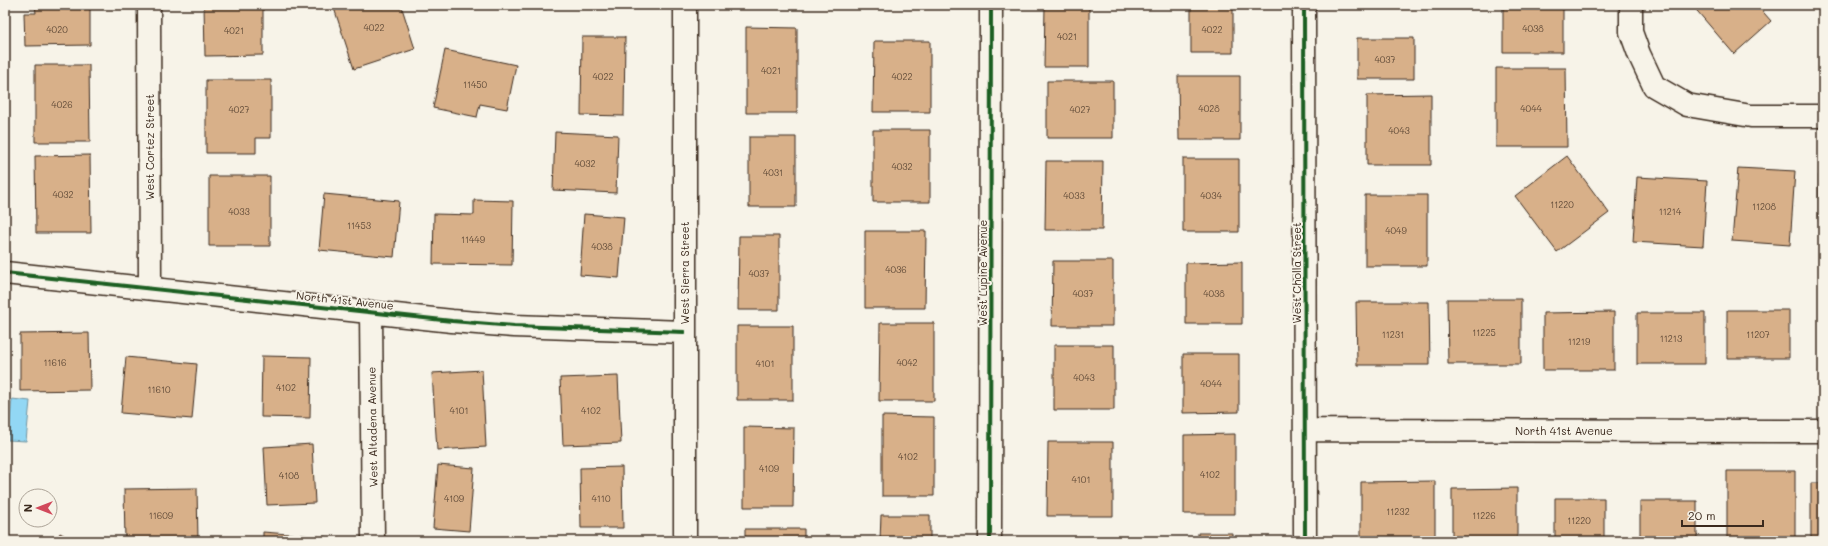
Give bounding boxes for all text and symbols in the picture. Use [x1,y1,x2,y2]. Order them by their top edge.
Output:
house number: 4022 [364,22,384,33]
house number: 4038 [1522,23,1544,34]
house number: 4020 [46,24,68,35]
house number: 4022 [1202,24,1222,35]
house number: 4021 [224,25,244,36]
house number: 4021 [1057,31,1077,42]
house number: 4037 [1374,54,1396,65]
house number: 4021 [761,65,781,76]
house number: 4022 [593,71,613,82]
house number: 4022 [892,71,912,82]
house number: 11450 [463,79,488,90]
street label: West Cortez Street [142,94,157,200]
house number: 4026 [51,99,73,110]
house number: 4028 [1198,103,1220,114]
house number: 4044 [1520,103,1542,114]
house number: 4027 [229,104,249,115]
house number: 4027 [1070,104,1090,115]
house number: 4043 [1388,125,1410,136]
house number: 4032 [574,158,596,169]
house number: 4032 [891,161,913,172]
house number: 4031 [763,167,783,178]
house number: 4032 [52,189,74,200]
house number: 4033 [1063,190,1085,201]
house number: 4034 [1200,190,1222,201]
house number: 11220 [1550,199,1574,210]
house number: 11208 [1752,201,1777,212]
house number: 4033 [228,206,250,217]
house number: 11214 [1659,206,1682,217]
house number: 11453 [347,220,371,231]
street label: West Lupine Avenue [975,220,990,326]
street label: West Sierra Street [677,221,692,324]
street label: West Cholla Street [1289,222,1304,324]
house number: 4049 [1385,225,1407,236]
house number: 11449 [461,234,486,245]
house number: 4038 [591,241,613,252]
house number: 4036 [885,264,907,275]
house number: 4037 [748,268,770,279]
street label: North 41st Avenue [296,287,395,313]
house number: 4037 [1072,288,1094,299]
house number: 4038 [1203,288,1225,299]
house number: 11225 [1472,327,1496,338]
house number: 11231 [1382,329,1404,340]
house number: 11207 [1746,329,1770,340]
house number: 11213 [1660,333,1682,344]
house number: 11219 [1568,336,1591,347]
house number: 11616 [44,357,66,368]
house number: 4042 [896,357,918,368]
house number: 4101 [756,358,774,369]
street label: West Altadena Avenue [363,366,381,487]
house number: 4043 [1073,372,1095,383]
house number: 4044 [1200,378,1222,389]
house number: 4102 [276,382,296,393]
house number: 11610 [147,384,171,395]
house number: 4101 [450,405,468,416]
house number: 4102 [581,405,601,416]
street label: North 41st Avenue [1515,423,1613,438]
house number: 4102 [898,451,918,462]
house number: 4109 [759,463,780,474]
house number: 4102 [1200,469,1220,480]
house number: 4108 [279,470,300,481]
house number: 4101 [1072,474,1090,485]
north arrow [18,488,58,528]
house number: 4109 [444,493,465,504]
house number: 4110 [592,493,611,504]
scale bar [1682,502,1763,528]
text: N [20,504,35,512]
house number: 11232 [1386,506,1410,517]
text: 20 m [1688,507,1716,523]
house number: 11609 [149,510,174,521]
house number: 11226 [1472,510,1496,521]
house number: 11220 [1567,515,1591,526]

